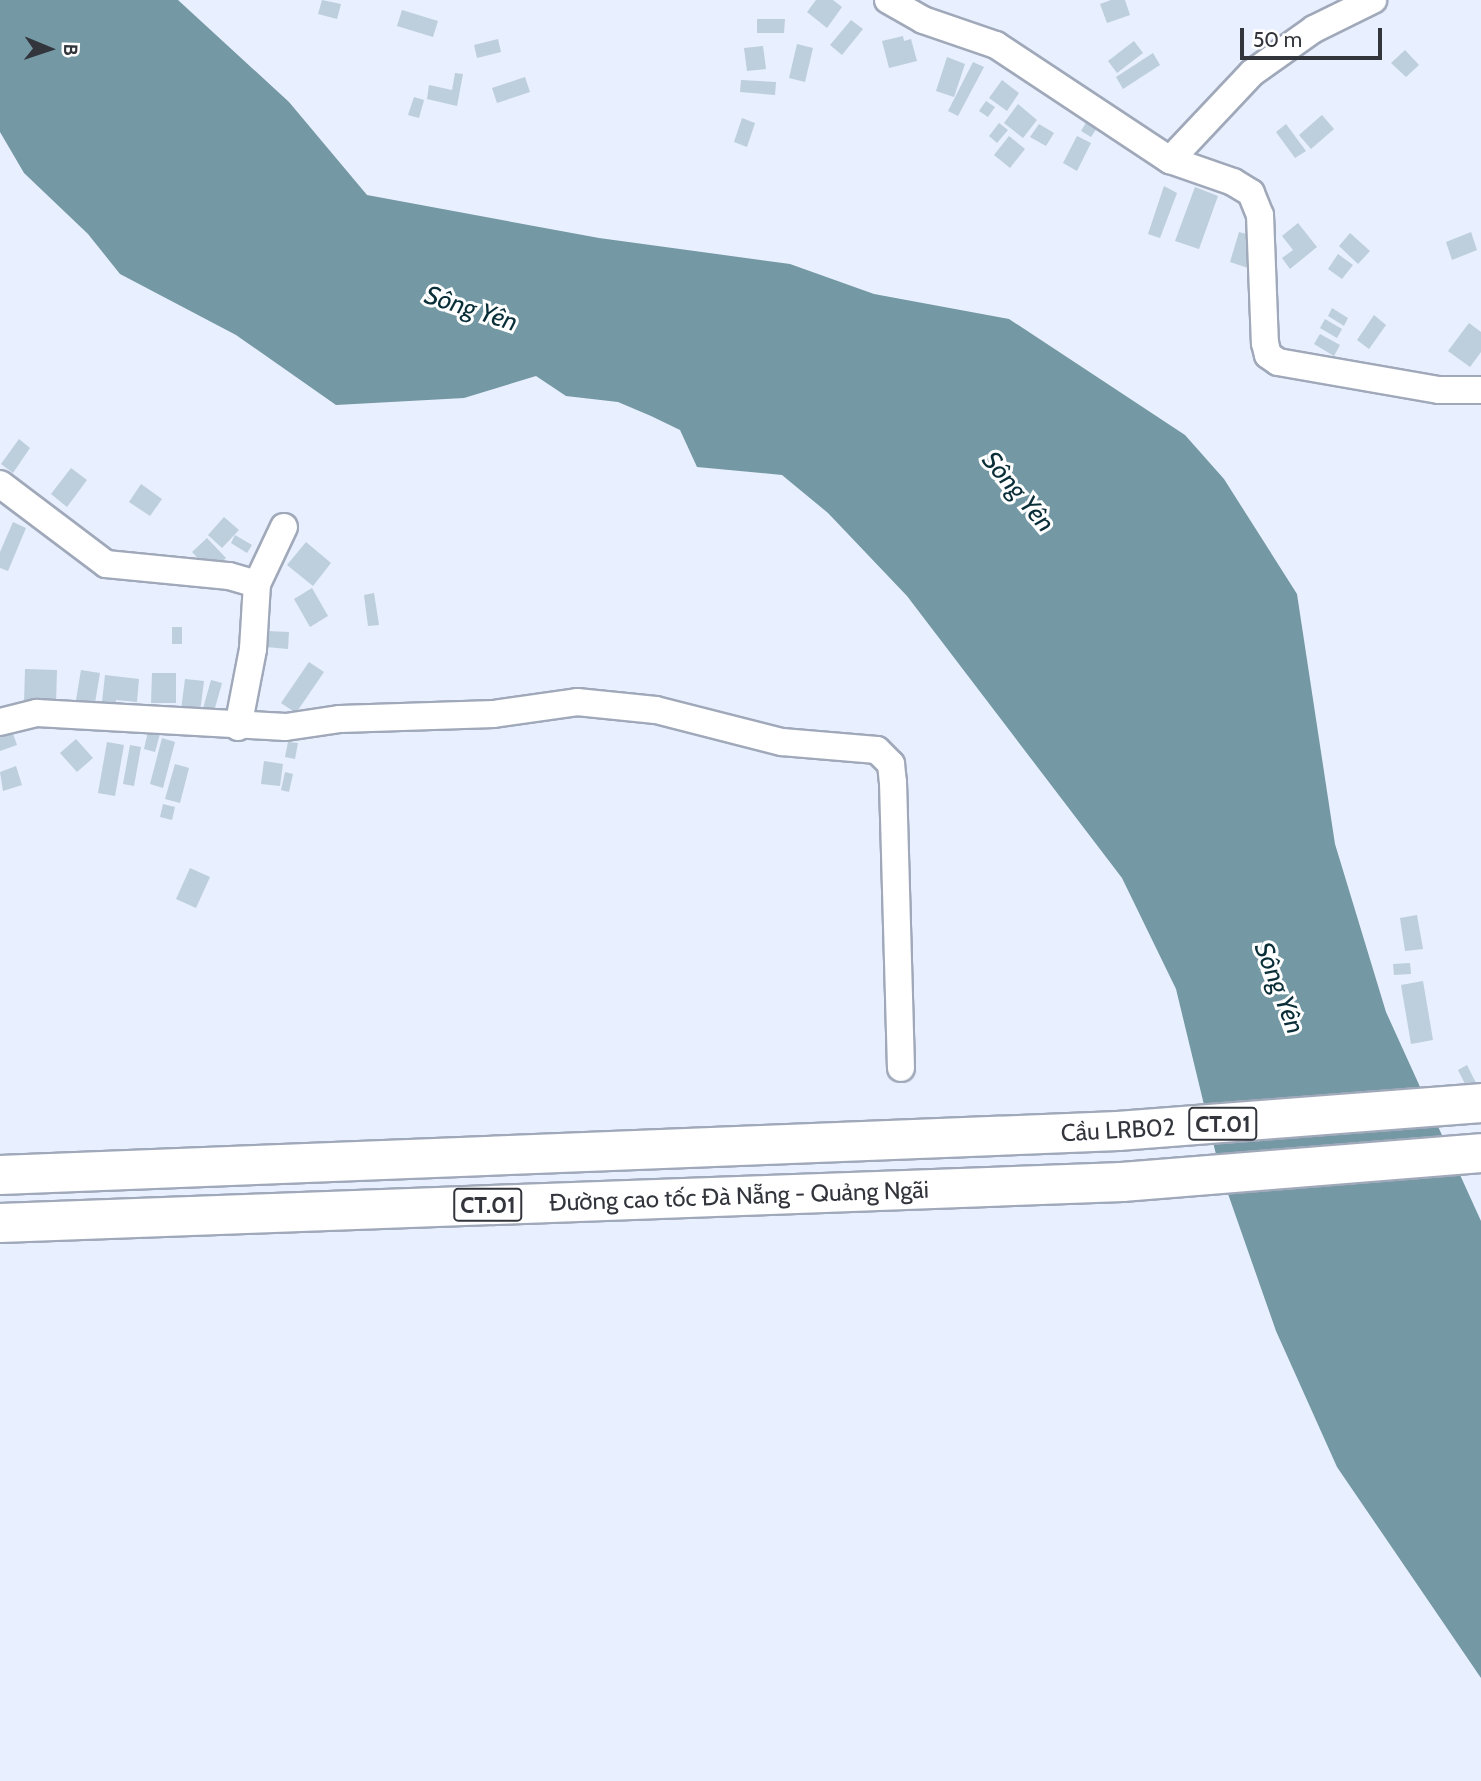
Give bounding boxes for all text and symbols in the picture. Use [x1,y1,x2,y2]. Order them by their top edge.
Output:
north arrow [14,14,84,84]
scale bar [1243,14,1385,58]
text: 50 m [1253,27,1302,52]
text: B [59,43,82,56]
water label: Sông Yên [421,279,521,339]
water label: Sông Yên [975,445,1061,539]
water label: Sông Yên [1247,938,1311,1038]
road number: CT.01 [1188,1105,1258,1144]
street label: Cầu LRB02 [1060,1113,1176,1147]
street label: Đường cao tốc Đà Nẵng - Quảng Ngãi [549,1175,929,1217]
road number: CT.01 [453,1186,523,1224]

